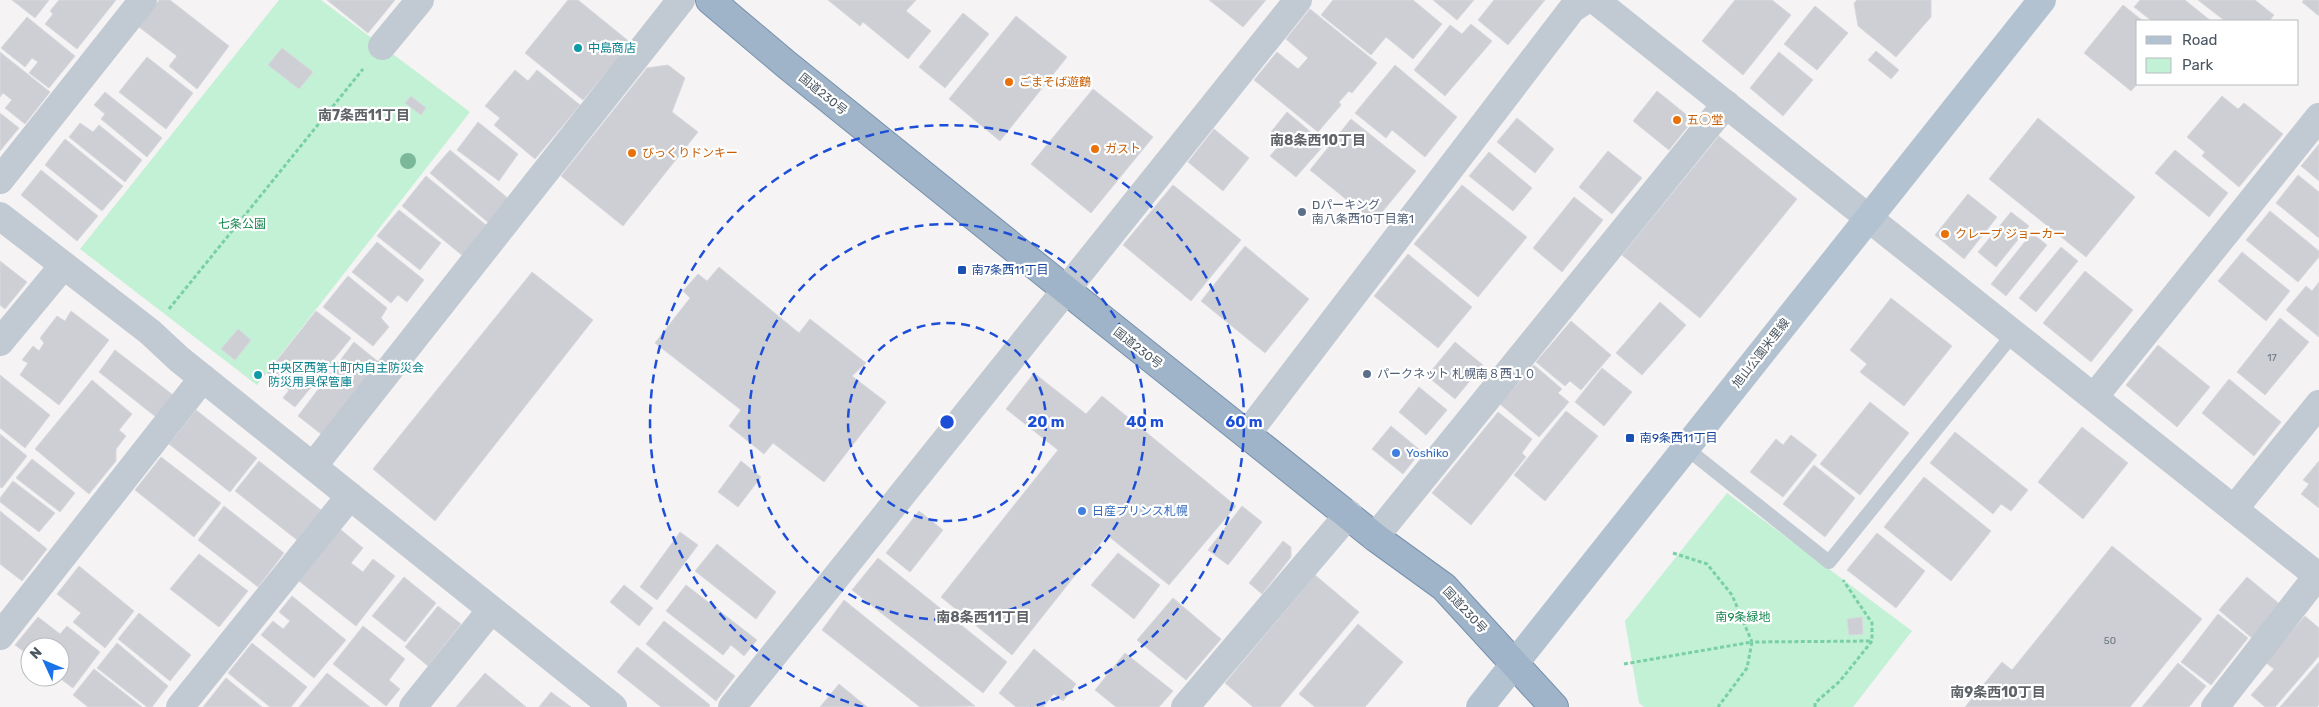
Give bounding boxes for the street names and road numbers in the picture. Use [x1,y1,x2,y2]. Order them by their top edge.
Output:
street label: 国道230号 [796,70,850,118]
street label: 旭山公園米里線 [1730,316,1792,390]
street label: 国道230号 [1111,325,1165,371]
street label: 国道230号 [1440,584,1490,636]

